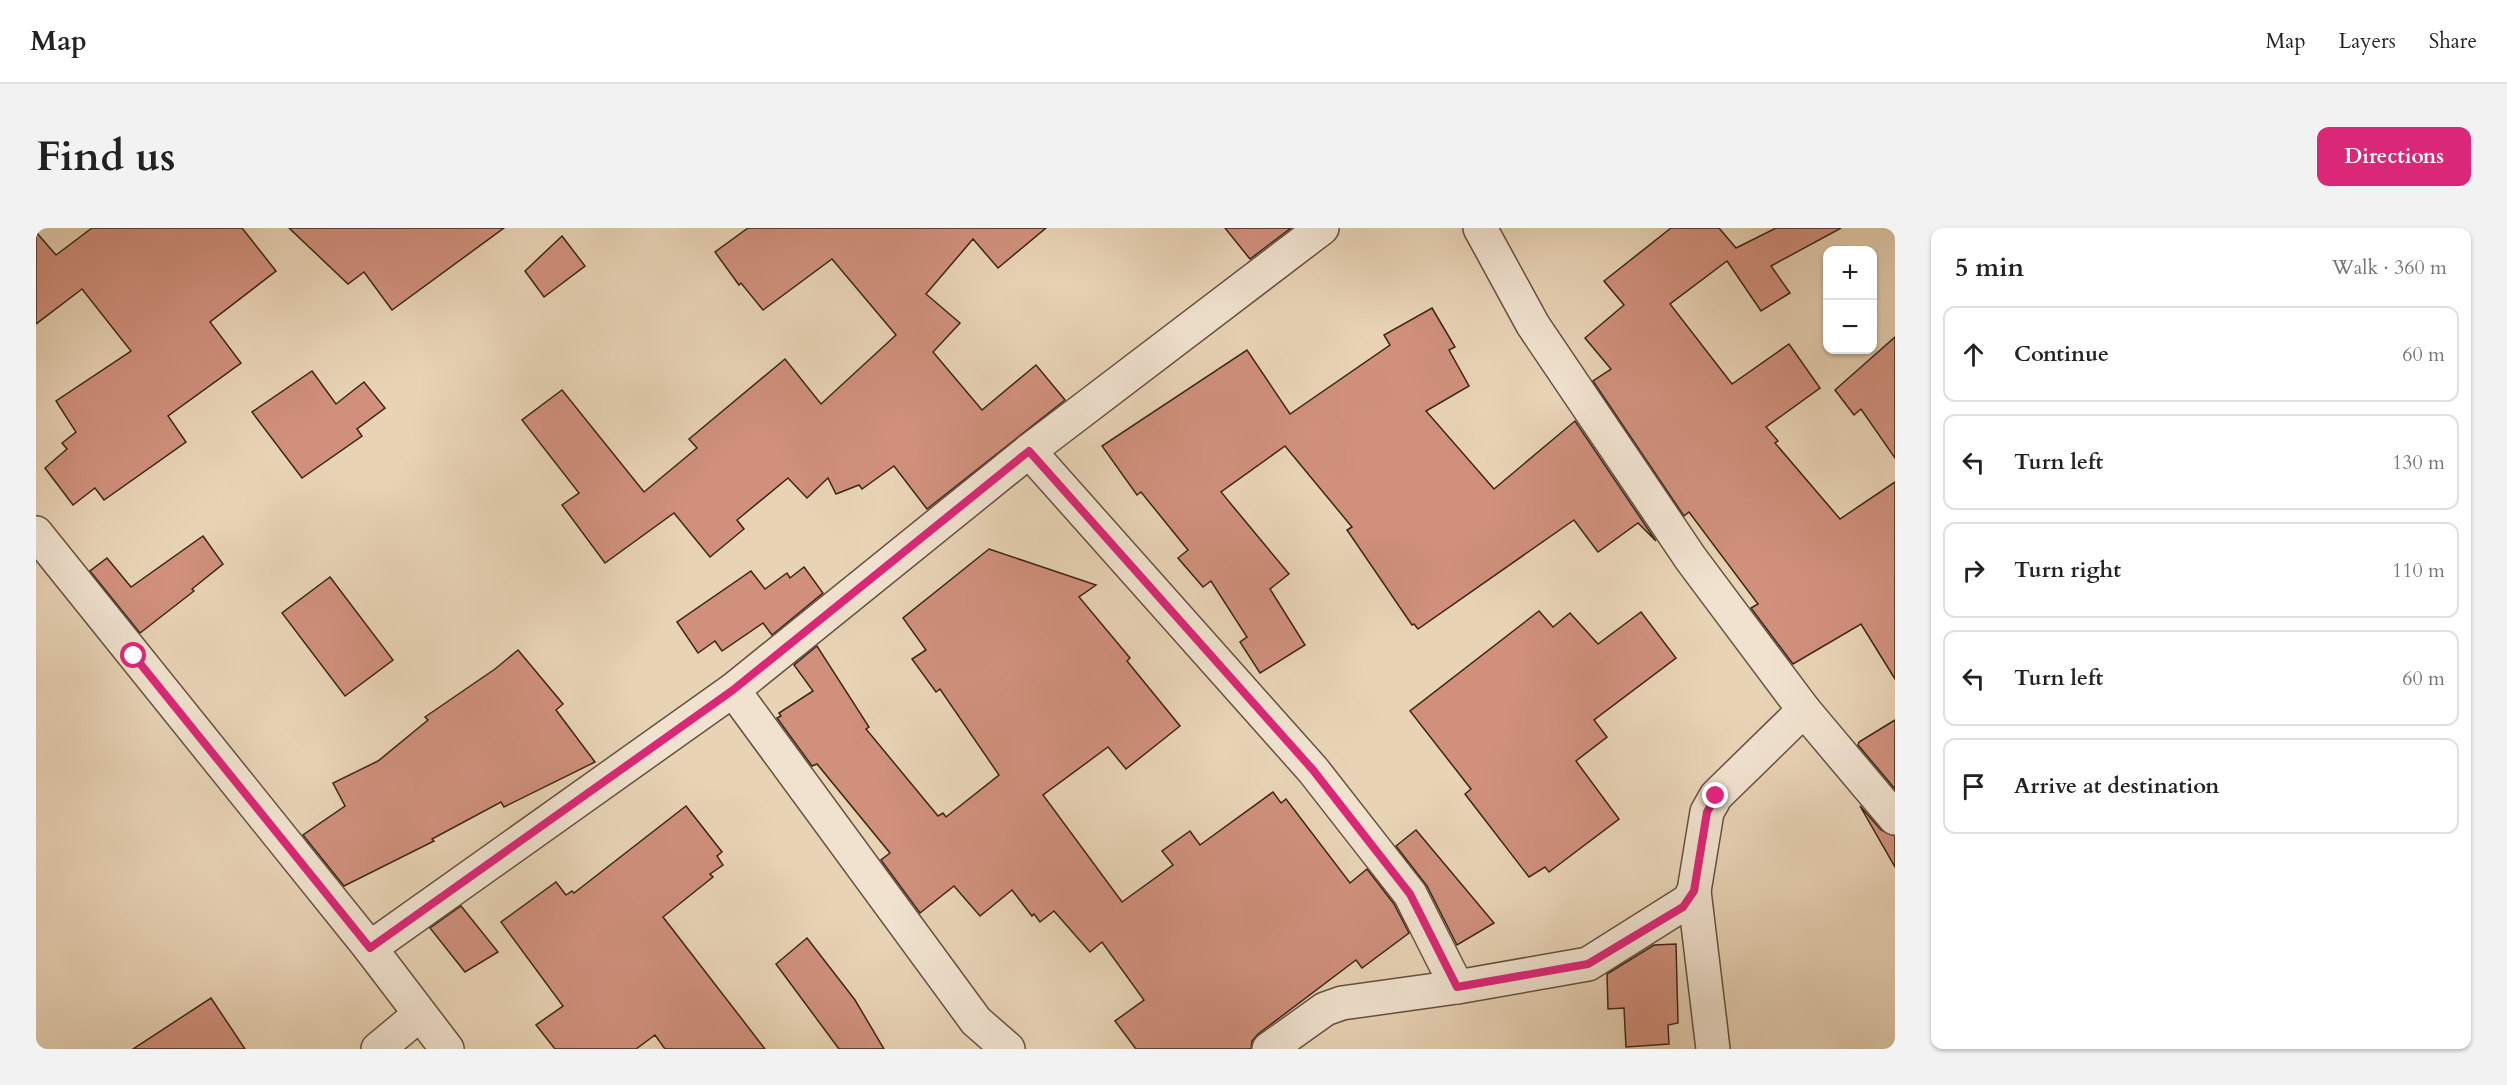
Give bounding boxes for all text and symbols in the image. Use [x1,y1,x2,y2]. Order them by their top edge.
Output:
text: Map [30,22,87,60]
text: Map [2266,27,2306,56]
text: Layers [2339,27,2396,56]
text: Share [2429,27,2477,56]
button: Directions [2317,127,2471,186]
text: Find us [36,128,176,185]
map controls [1823,246,1877,354]
button: + [1823,246,1877,300]
text: 5 min [1955,250,2024,285]
text: Walk · 360 m [2332,254,2447,281]
button: − [1823,300,1877,354]
icon: ahead [1957,338,1990,371]
text: Continue [2014,339,2109,369]
text: 60 m [2402,341,2445,368]
icon: left [1957,446,1990,479]
text: Turn left [2014,447,2103,477]
text: 130 m [2392,449,2445,476]
icon: right [1957,554,1990,587]
text: Turn right [2014,555,2121,585]
text: 110 m [2392,557,2445,584]
route start [120,642,146,668]
icon: left [1957,662,1990,695]
text: Turn left [2014,663,2103,693]
text: 60 m [2402,665,2445,692]
icon: arrive [1957,770,1990,803]
text: Arrive at destination [2014,771,2219,801]
route end [1702,782,1728,808]

